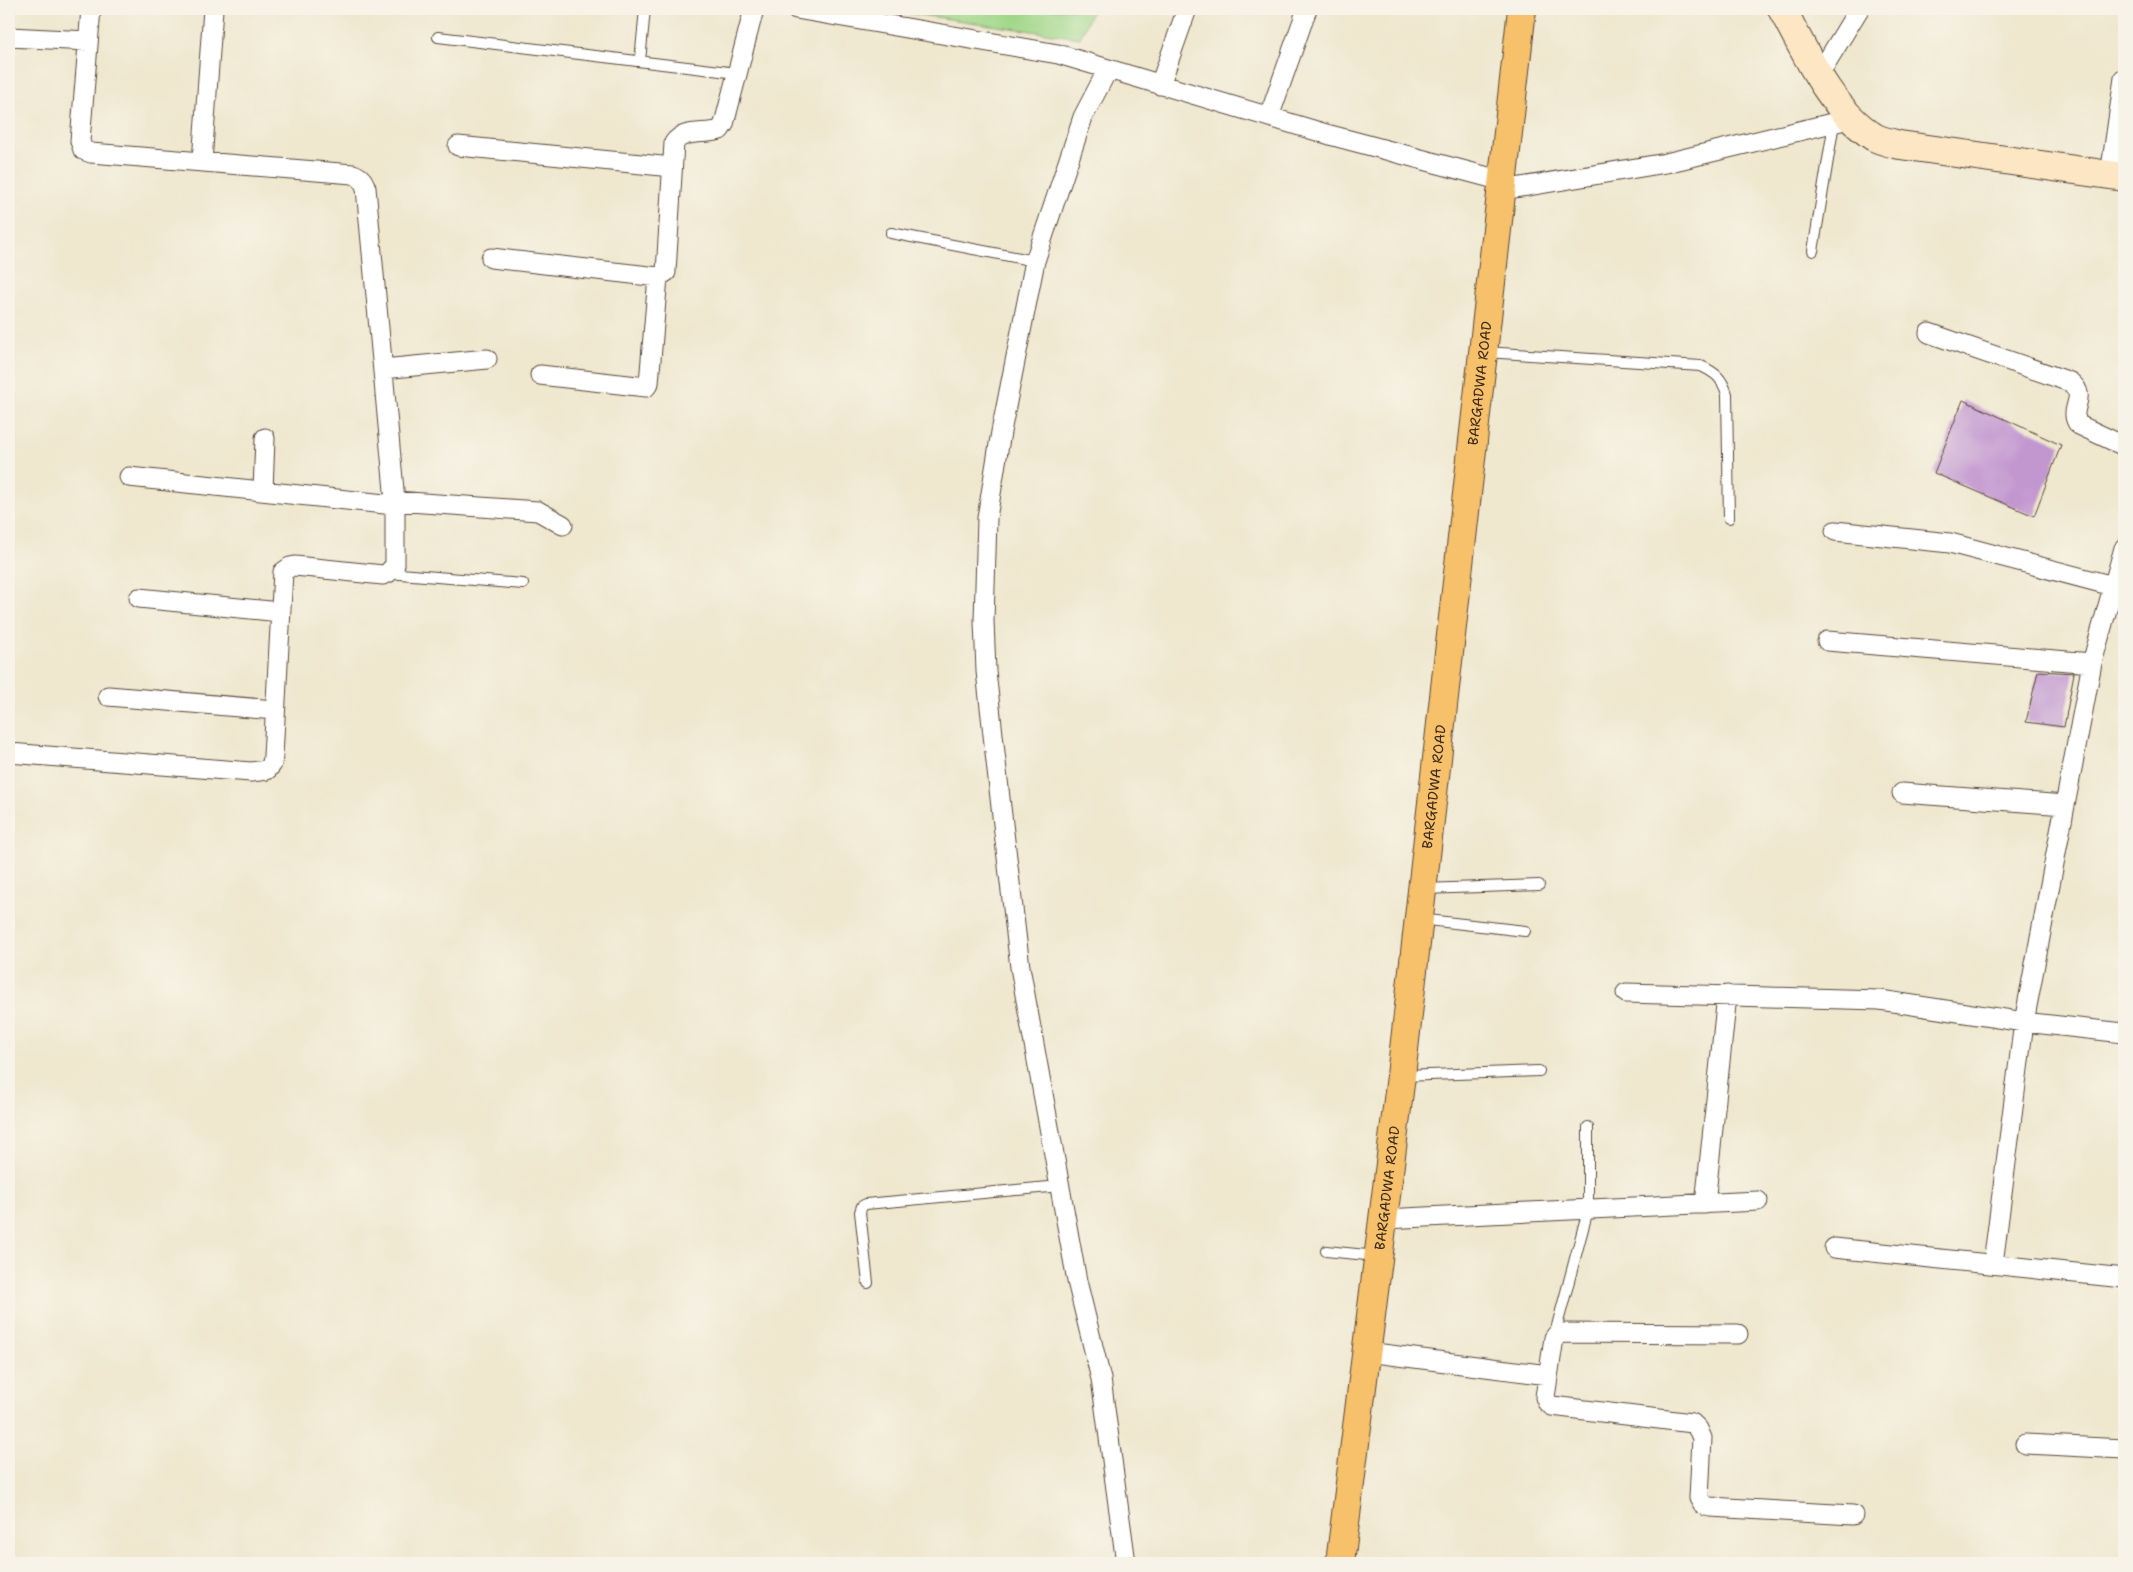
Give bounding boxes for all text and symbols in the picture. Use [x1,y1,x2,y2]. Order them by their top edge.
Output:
street label: BARGADWA ROAD [1464,320,1496,446]
street label: BARGADWA ROAD [1418,724,1450,850]
street label: BARGADWA ROAD [1370,1125,1404,1251]

